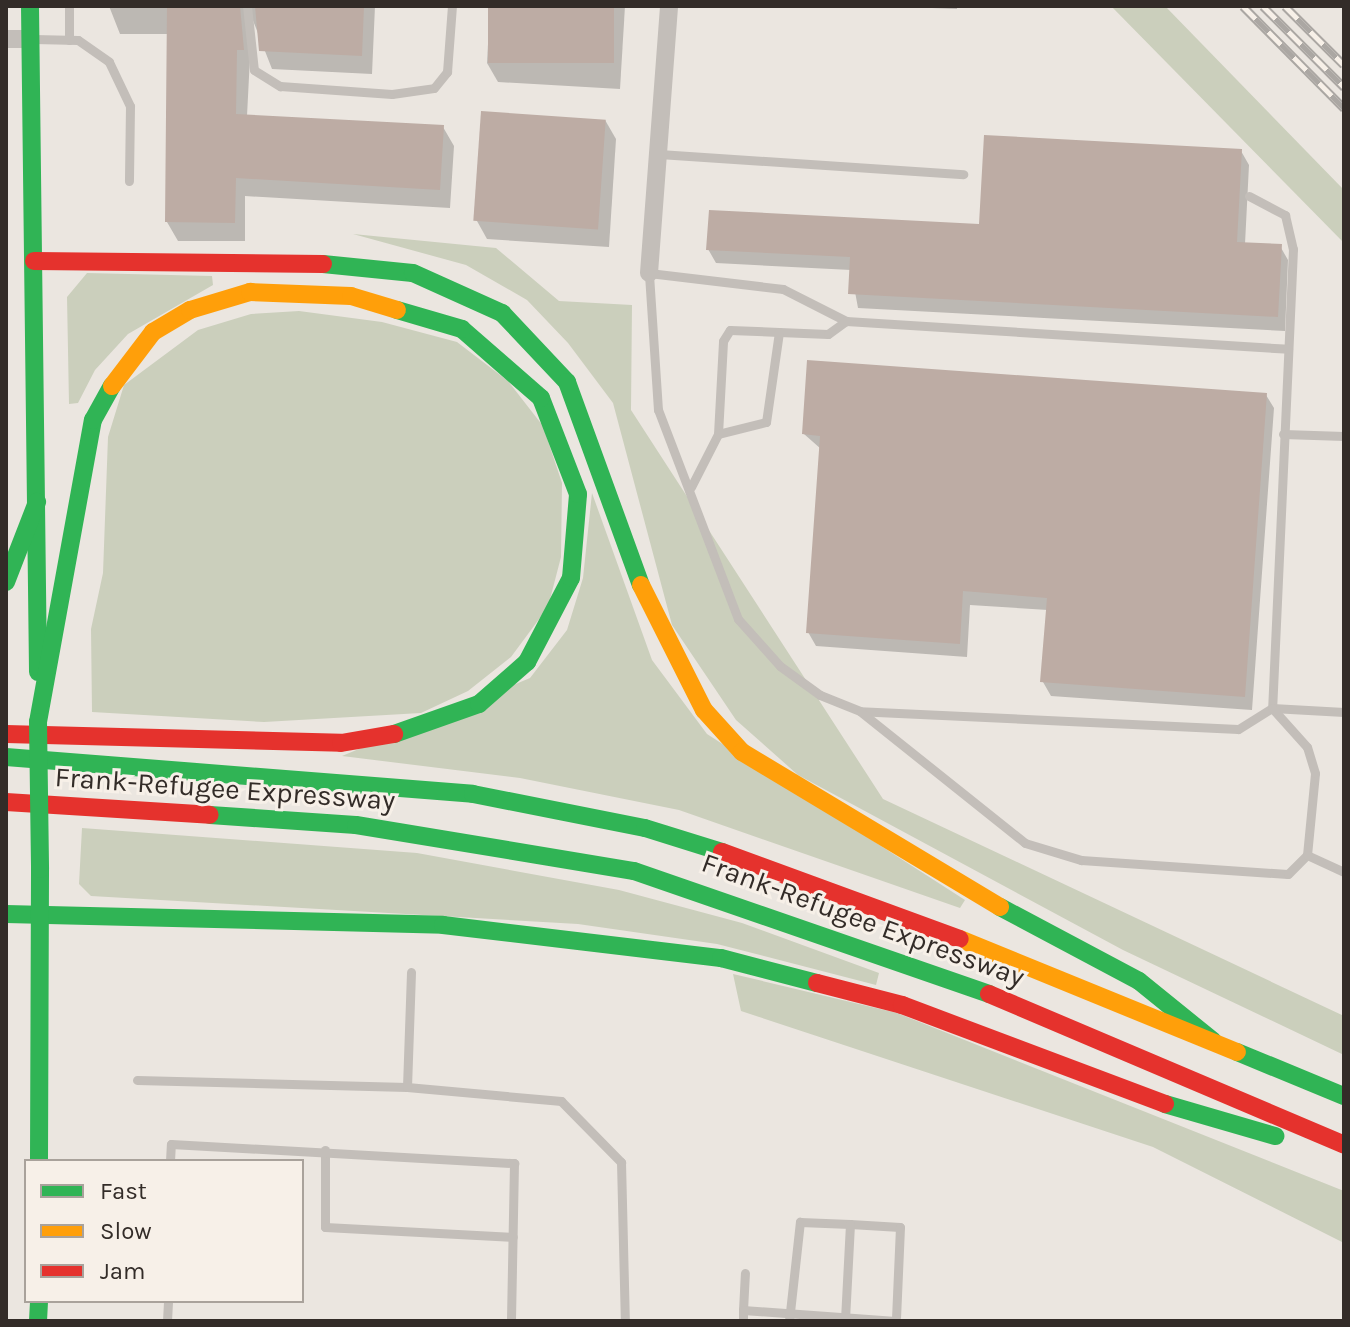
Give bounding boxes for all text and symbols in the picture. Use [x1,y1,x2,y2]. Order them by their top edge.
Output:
street label: Frank-Refugee Expressway [54,760,396,818]
street label: Frank-Refugee Expressway [697,846,1029,994]
legend [24,1159,304,1303]
text: Fast [100,1177,147,1205]
text: Slow [100,1217,152,1245]
text: Jam [100,1257,145,1285]

